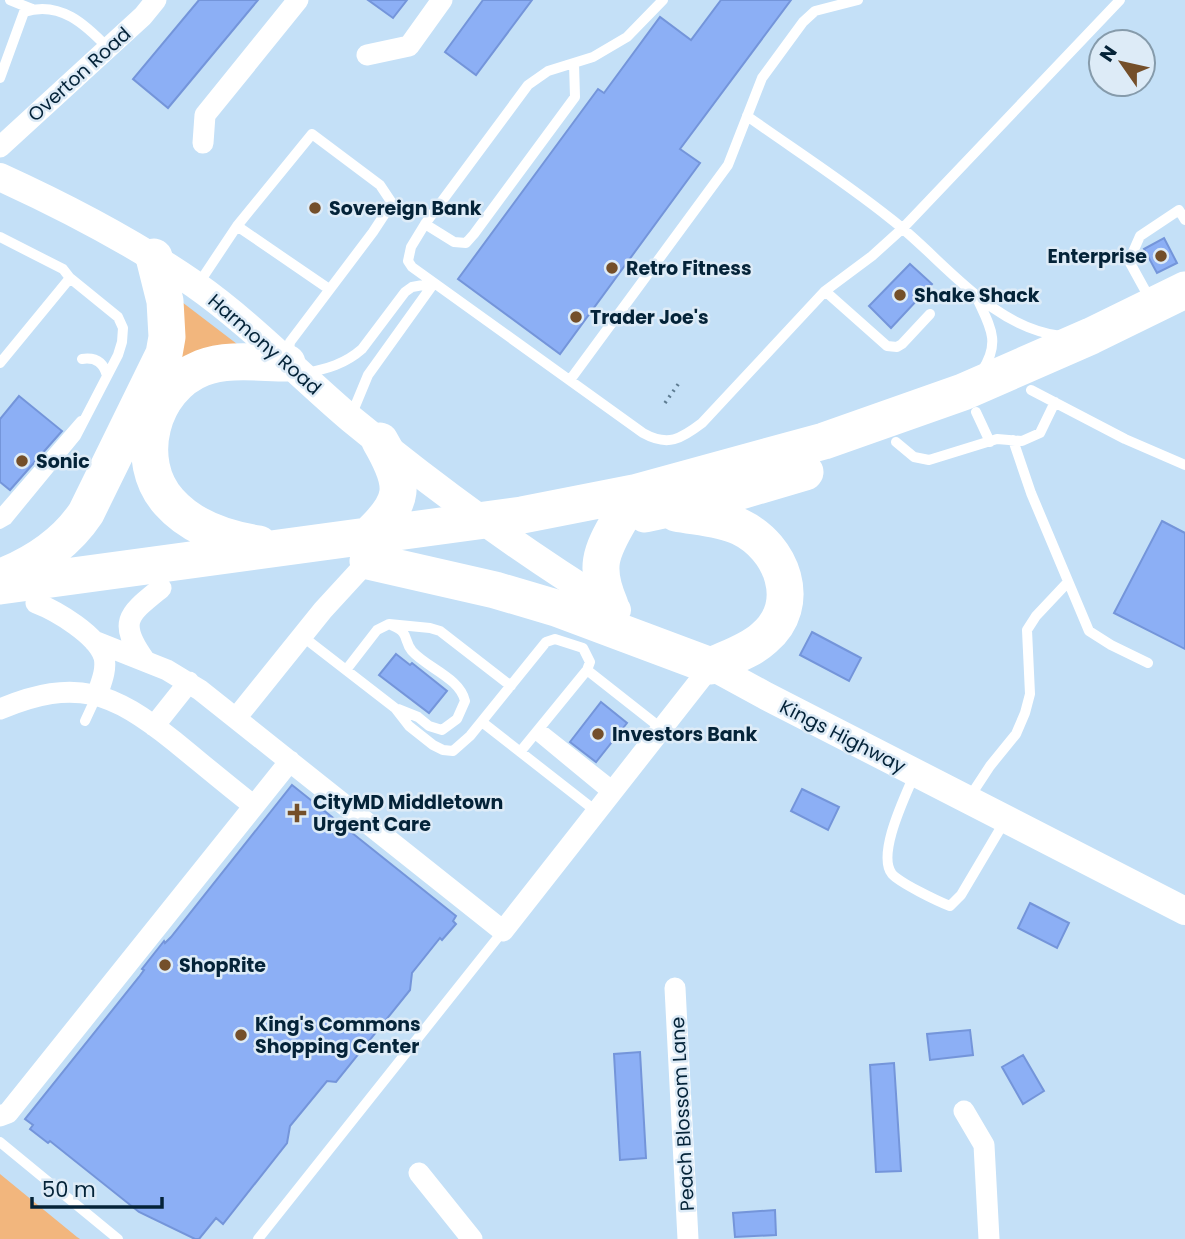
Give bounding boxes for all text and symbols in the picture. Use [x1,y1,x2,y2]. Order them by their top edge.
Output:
street label: Overton Road [22,21,137,128]
north arrow [1087,28,1157,98]
text: N [1093,40,1124,67]
place label: Sovereign Bank [329,195,482,222]
marker: Sovereign Bank [307,200,323,216]
place label: Enterprise [1047,243,1147,270]
marker: Enterprise [1153,248,1169,264]
place label: Retro Fitness [626,255,752,282]
marker: Retro Fitness [604,260,620,276]
place label: Shake Shack [914,282,1040,309]
marker: Shake Shack [892,287,908,303]
street label: Harmony Road [202,288,327,401]
place label: Trader Joe's [590,304,709,331]
marker: Trader Joe's [568,309,584,325]
place label: Sonic [36,448,90,475]
marker: Sonic [14,453,30,469]
street label: Kings Highway [775,693,911,780]
place label: Investors Bank [612,721,757,748]
marker: Investors Bank [590,726,606,742]
place label: CityMD Middletown Urgent Care [313,789,503,838]
marker: CityMD Middletown Urgent Care [287,803,307,823]
place label: ShopRite [179,952,266,979]
marker: ShopRite [157,957,173,973]
place label: King's Commons Shopping Center [255,1011,421,1060]
street label: Peach Blossom Lane [664,1016,701,1212]
marker: King's Commons Shopping Center [233,1027,249,1043]
scale bar [32,1166,161,1210]
text: 50 m [42,1175,96,1204]

